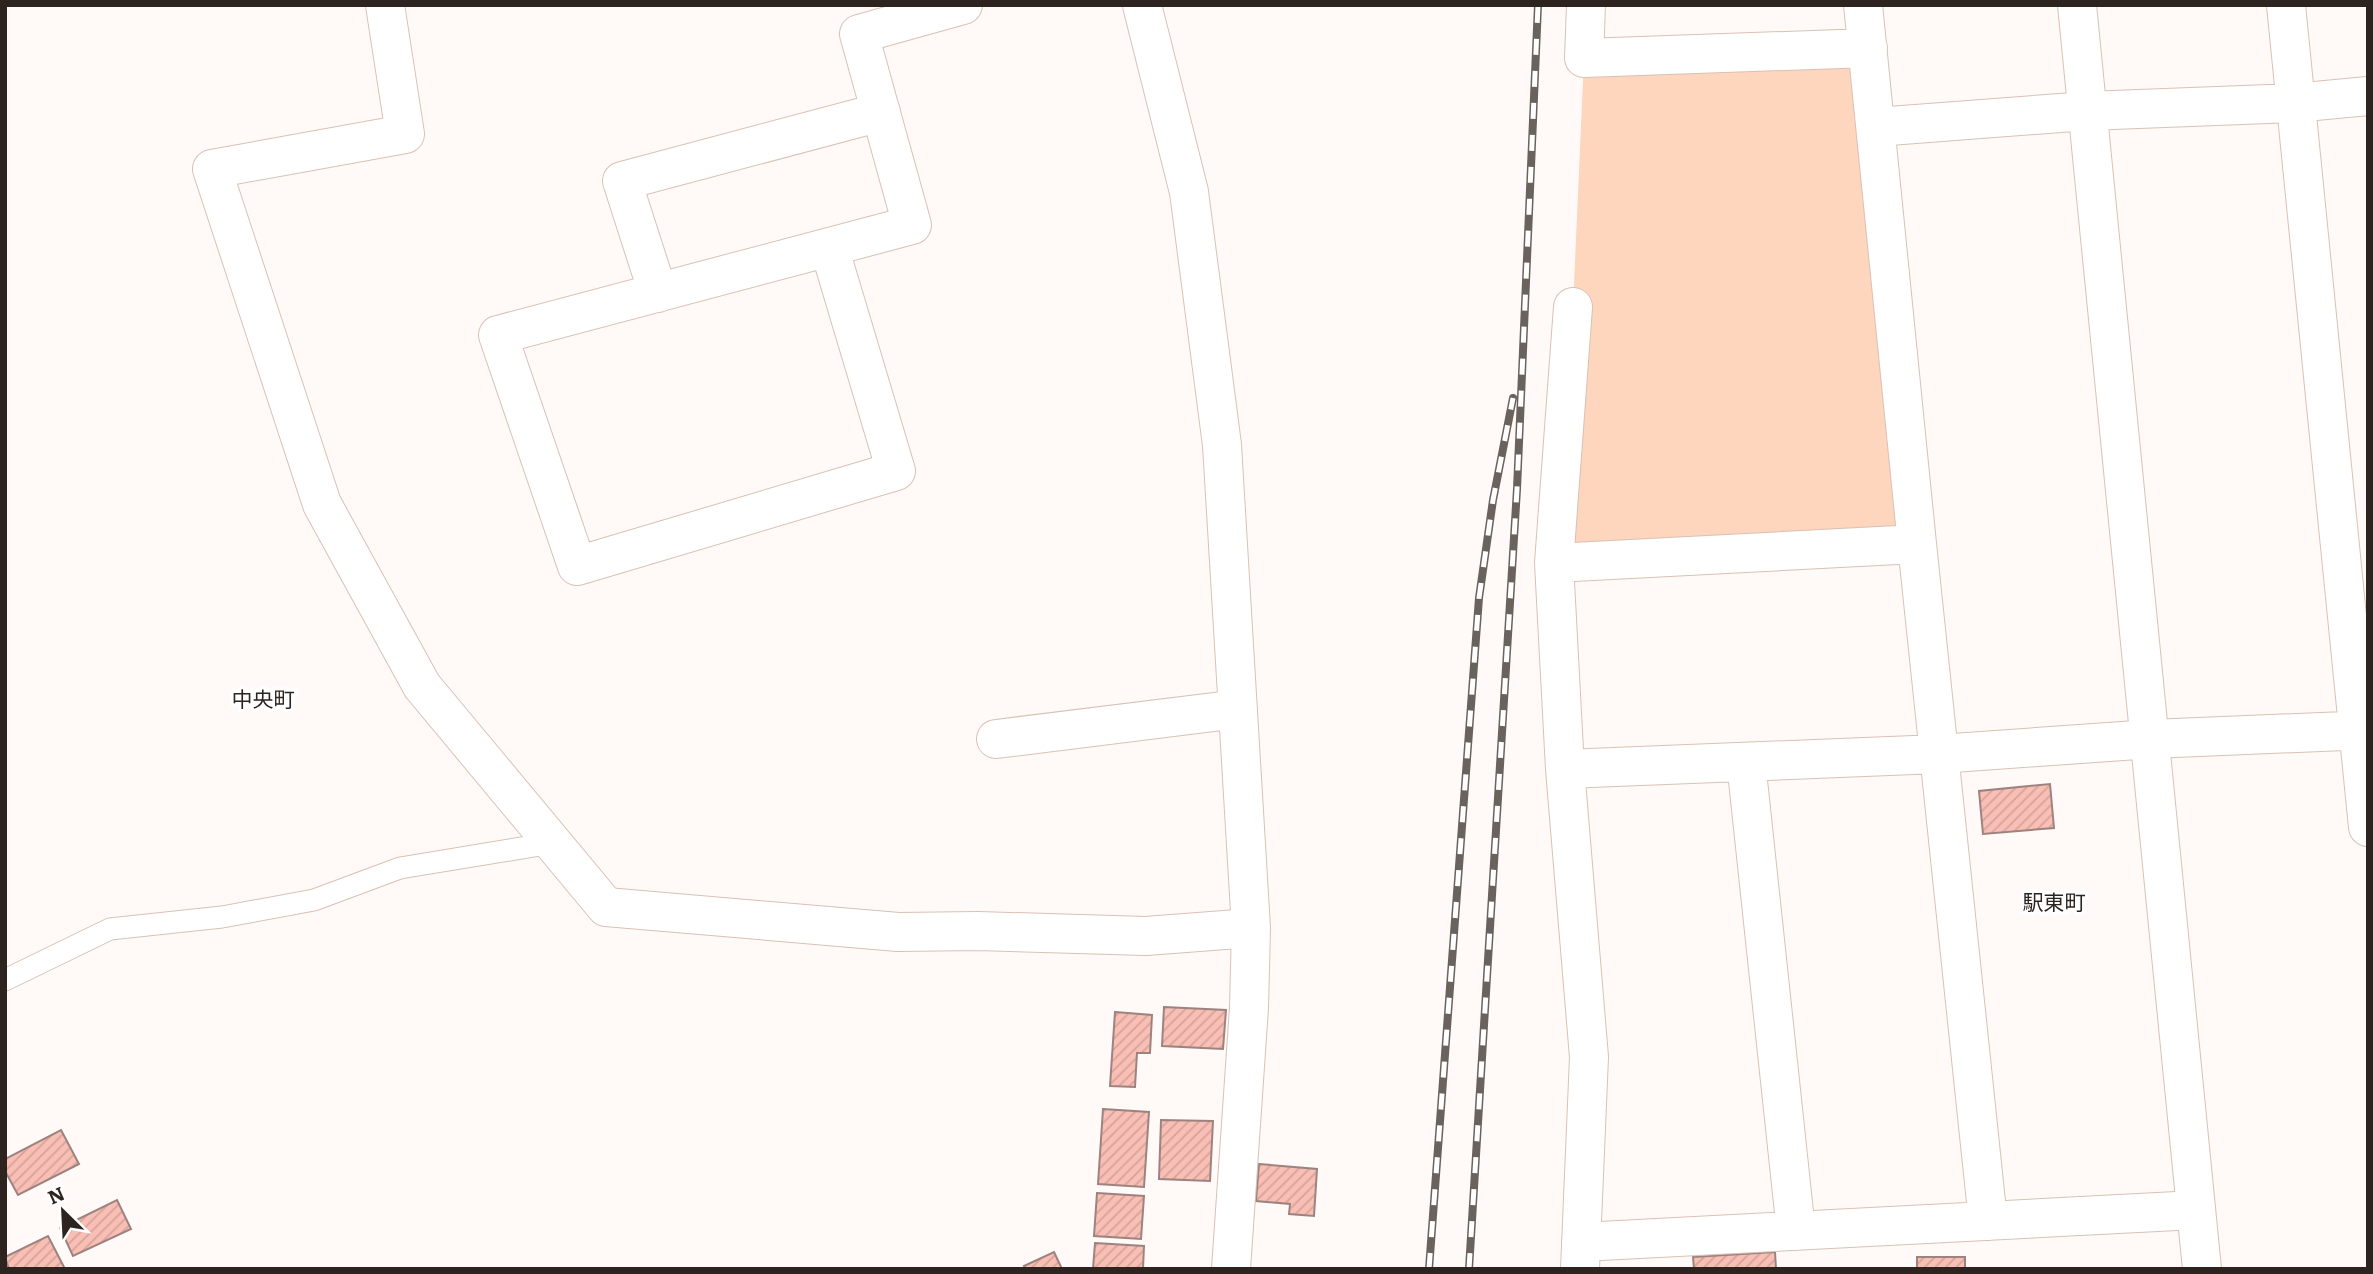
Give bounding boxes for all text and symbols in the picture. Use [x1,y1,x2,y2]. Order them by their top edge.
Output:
district label: 中央町 [232,682,295,713]
district label: 駅東町 [2023,885,2086,916]
north arrow [28,1176,98,1246]
text: N [43,1179,69,1211]

